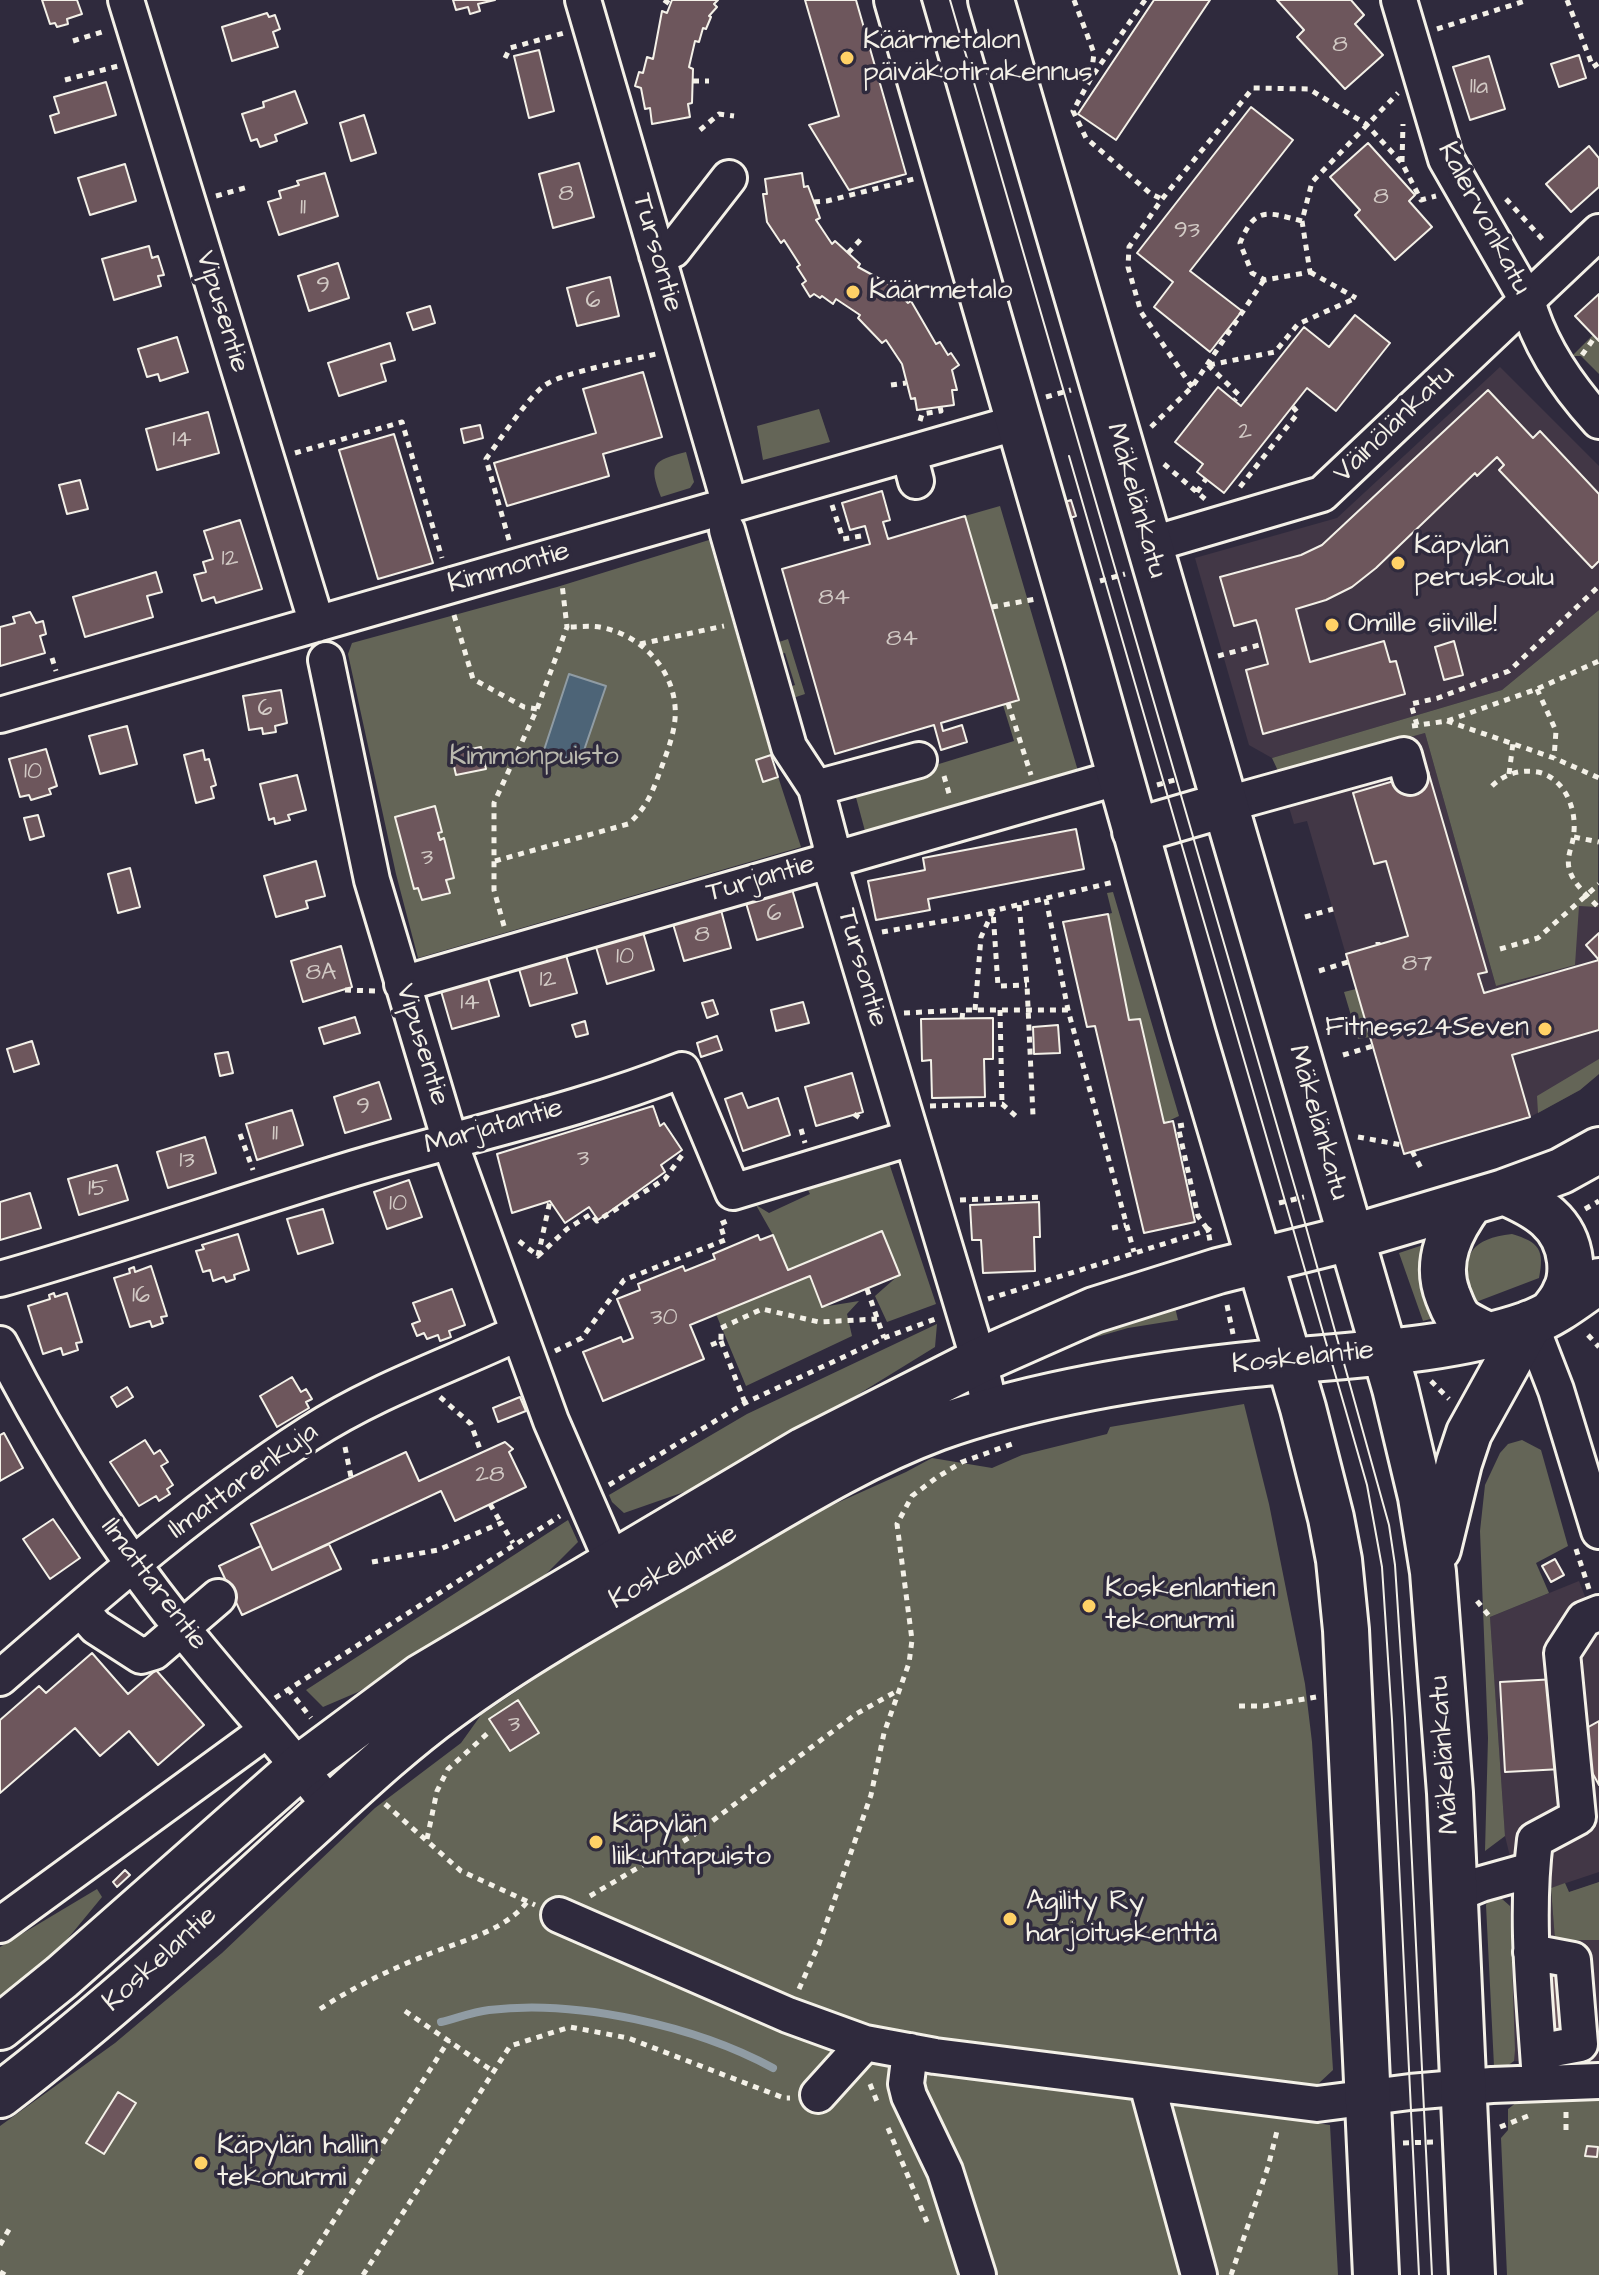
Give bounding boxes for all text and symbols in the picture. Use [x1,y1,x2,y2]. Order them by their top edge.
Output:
place label: Käärmetalon päiväkotirakennus [863,25,1093,91]
house number: 8 [1332,32,1348,60]
marker: Käärmetalon päiväkotirakennus [838,49,856,67]
house number: 11a [1470,74,1488,102]
street label: Kalervonkatu [1429,137,1537,301]
house number: 8 [558,181,574,209]
house number: 8 [1373,184,1389,212]
street label: Tursontie [623,190,689,316]
house number: 11 [300,195,306,223]
house number: 93 [1174,218,1200,246]
street label: Vipusentie [187,247,255,377]
house number: 9 [316,273,330,301]
place label: Käärmetalo [869,275,1013,309]
marker: Käärmetalo [844,283,862,301]
house number: 6 [585,288,601,316]
street label: Väinölänkatu [1327,359,1463,491]
house number: 2 [1238,419,1252,447]
street label: Mäkelänkatu [1097,420,1173,582]
house number: 14 [172,427,192,455]
place label: Käpylän peruskoulu [1414,530,1554,596]
street label: Kimmontie [444,536,574,602]
house number: 12 [222,546,238,574]
marker: Käpylän peruskoulu [1389,554,1407,572]
house number: 84 [818,585,850,613]
place label: Omille siiville! [1348,608,1497,642]
marker: Omille siiville! [1323,616,1341,634]
house number: 84 [886,626,918,654]
house number: 6 [257,696,273,724]
park label: Kimmonpuisto [449,741,619,775]
house number: 10 [24,759,42,787]
house number: 3 [421,845,433,873]
street label: Turjantie [703,849,819,911]
house number: 6 [766,901,782,929]
street label: Tursontie [828,905,894,1031]
house number: 8 [694,922,710,950]
house number: 10 [616,944,634,972]
house number: 87 [1402,951,1432,979]
house number: 8A [306,960,336,988]
house number: 12 [540,967,556,995]
street label: Vipusentie [387,980,455,1110]
house number: 14 [460,990,480,1018]
place label: Fitness24Seven [1325,1012,1529,1046]
marker: Fitness24Seven [1536,1020,1554,1038]
street label: Mäkelänkatu [1279,1042,1355,1204]
street label: Marjatantie [421,1092,567,1164]
house number: 9 [356,1094,370,1122]
house number: 11 [272,1121,278,1149]
house number: 3 [577,1146,589,1174]
house number: 13 [179,1148,195,1176]
house number: 15 [88,1176,108,1204]
house number: 10 [389,1191,407,1219]
house number: 16 [132,1283,150,1311]
house number: 30 [650,1305,678,1333]
street label: Koskelantie [1230,1335,1376,1383]
street label: Ilmattarenkuja [163,1416,325,1548]
house number: 28 [475,1462,505,1490]
street label: Ilmattarentie [92,1512,214,1658]
street label: Koskelantie [604,1518,744,1618]
place label: Koskenlantien tekonurmi [1105,1573,1275,1639]
marker: Koskenlantien tekonurmi [1080,1597,1098,1615]
street label: Mäkelänkatu [1424,1674,1468,1836]
house number: 3 [508,1712,520,1740]
place label: Käpylän liikuntapuisto [612,1809,771,1875]
marker: Käpylän liikuntapuisto [587,1833,605,1851]
place label: Agility Ry harjoituskenttä [1026,1886,1217,1952]
street label: Koskelantie [97,1900,225,2020]
marker: Agility Ry harjoituskenttä [1001,1910,1019,1928]
place label: Käpylän hallin tekonurmi [217,2130,378,2196]
marker: Käpylän hallin tekonurmi [192,2154,210,2172]

